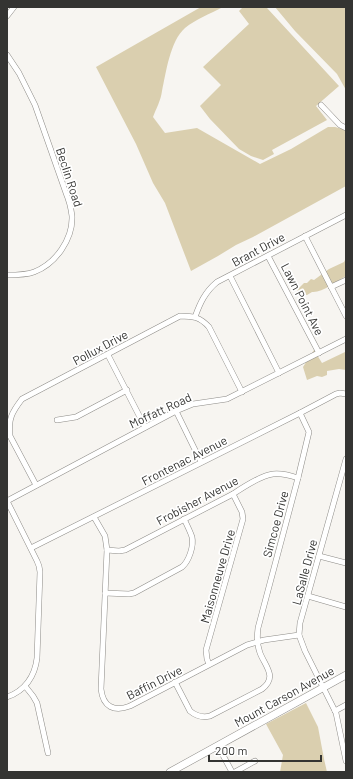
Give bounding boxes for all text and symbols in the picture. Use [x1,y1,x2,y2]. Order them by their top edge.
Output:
street label: Beclin Road [54,146,86,208]
street label: Brant Drive [229,229,287,269]
street label: Lawn Point Ave [279,261,327,337]
street label: Pollux Drive [70,327,130,367]
street label: Moffatt Road [127,389,193,431]
street label: Frontenac Avenue [139,432,229,488]
street label: Frobisher Avenue [154,473,240,527]
street label: Simcoe Drive [259,489,291,559]
street label: Maisonneuve Drive [197,528,237,624]
street label: LaSalle Drive [289,538,319,606]
street label: Baffin Drive [124,662,184,702]
street label: Mount Carson Avenue [232,663,336,729]
scale bar [209,737,321,763]
text: 200 m [215,743,247,757]

